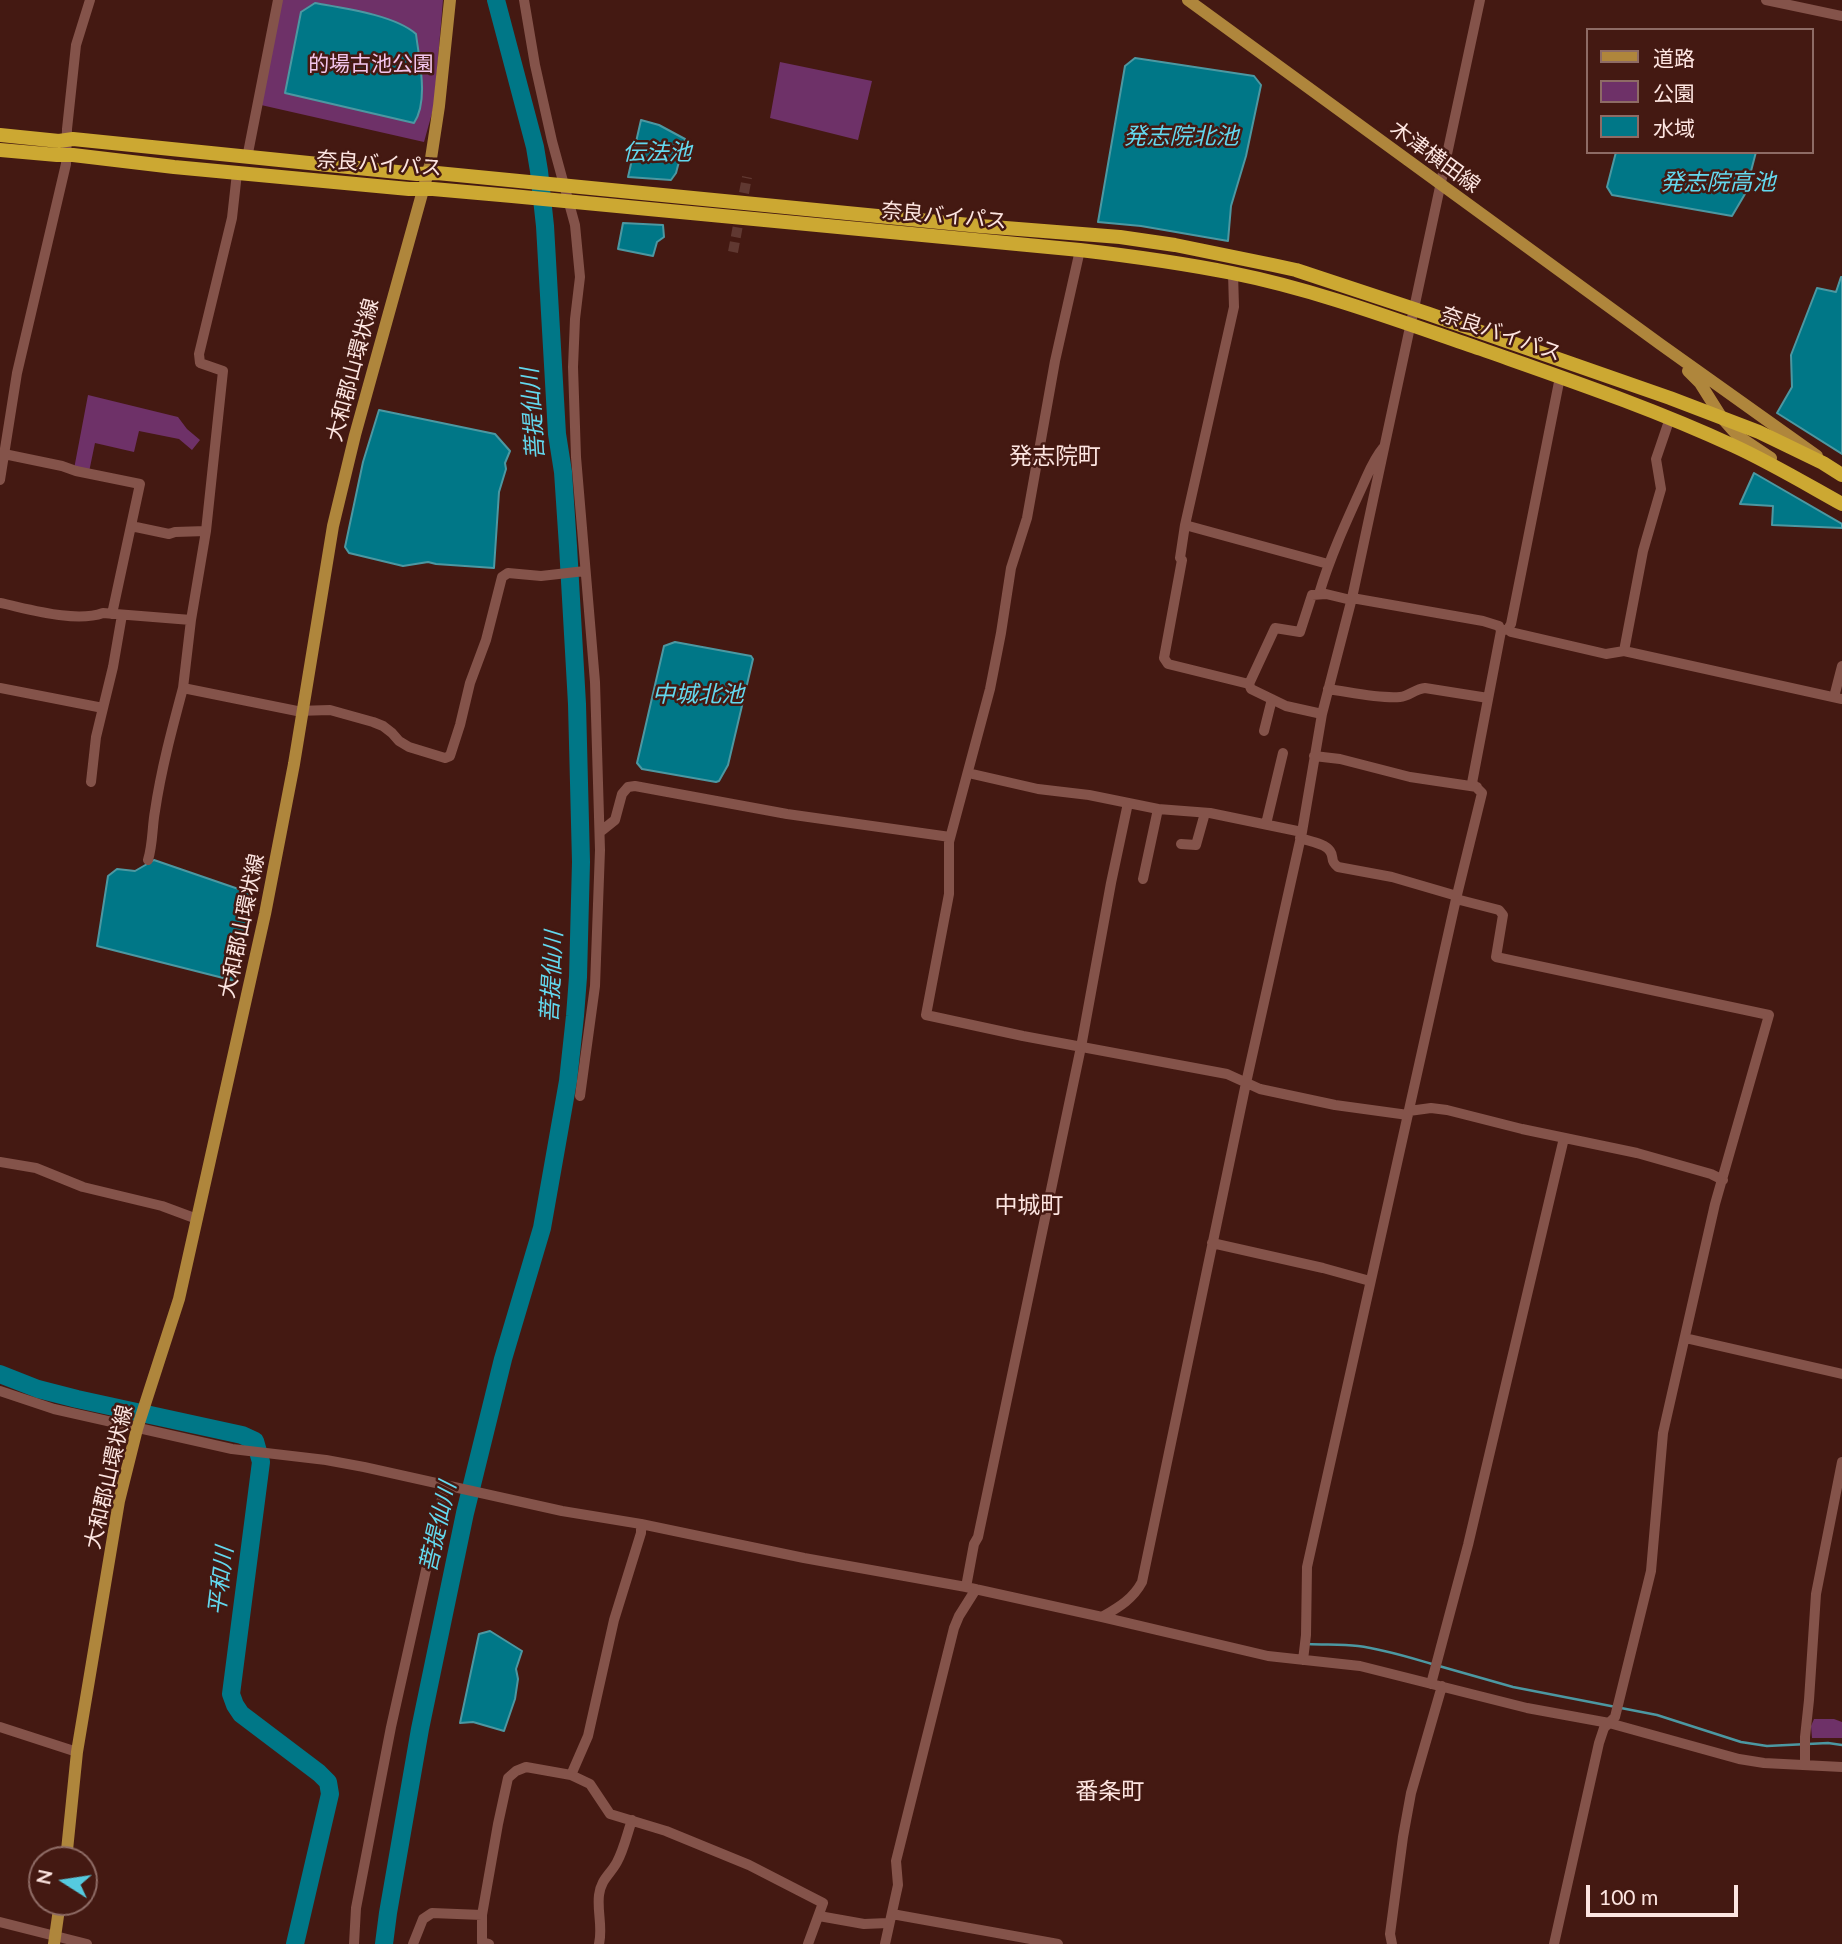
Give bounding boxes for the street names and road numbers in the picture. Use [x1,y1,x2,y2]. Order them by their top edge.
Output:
street label: 木津横田線 [1385,116,1485,198]
street label: 奈良バイパス [315,147,443,181]
street label: 奈良バイパス [880,198,1008,234]
street label: 大和郡山環状線 [322,296,384,444]
street label: 奈良バイパス [1437,302,1565,366]
street label: 大和郡山環状線 [214,851,270,1001]
street label: 大和郡山環状線 [80,1403,138,1551]

